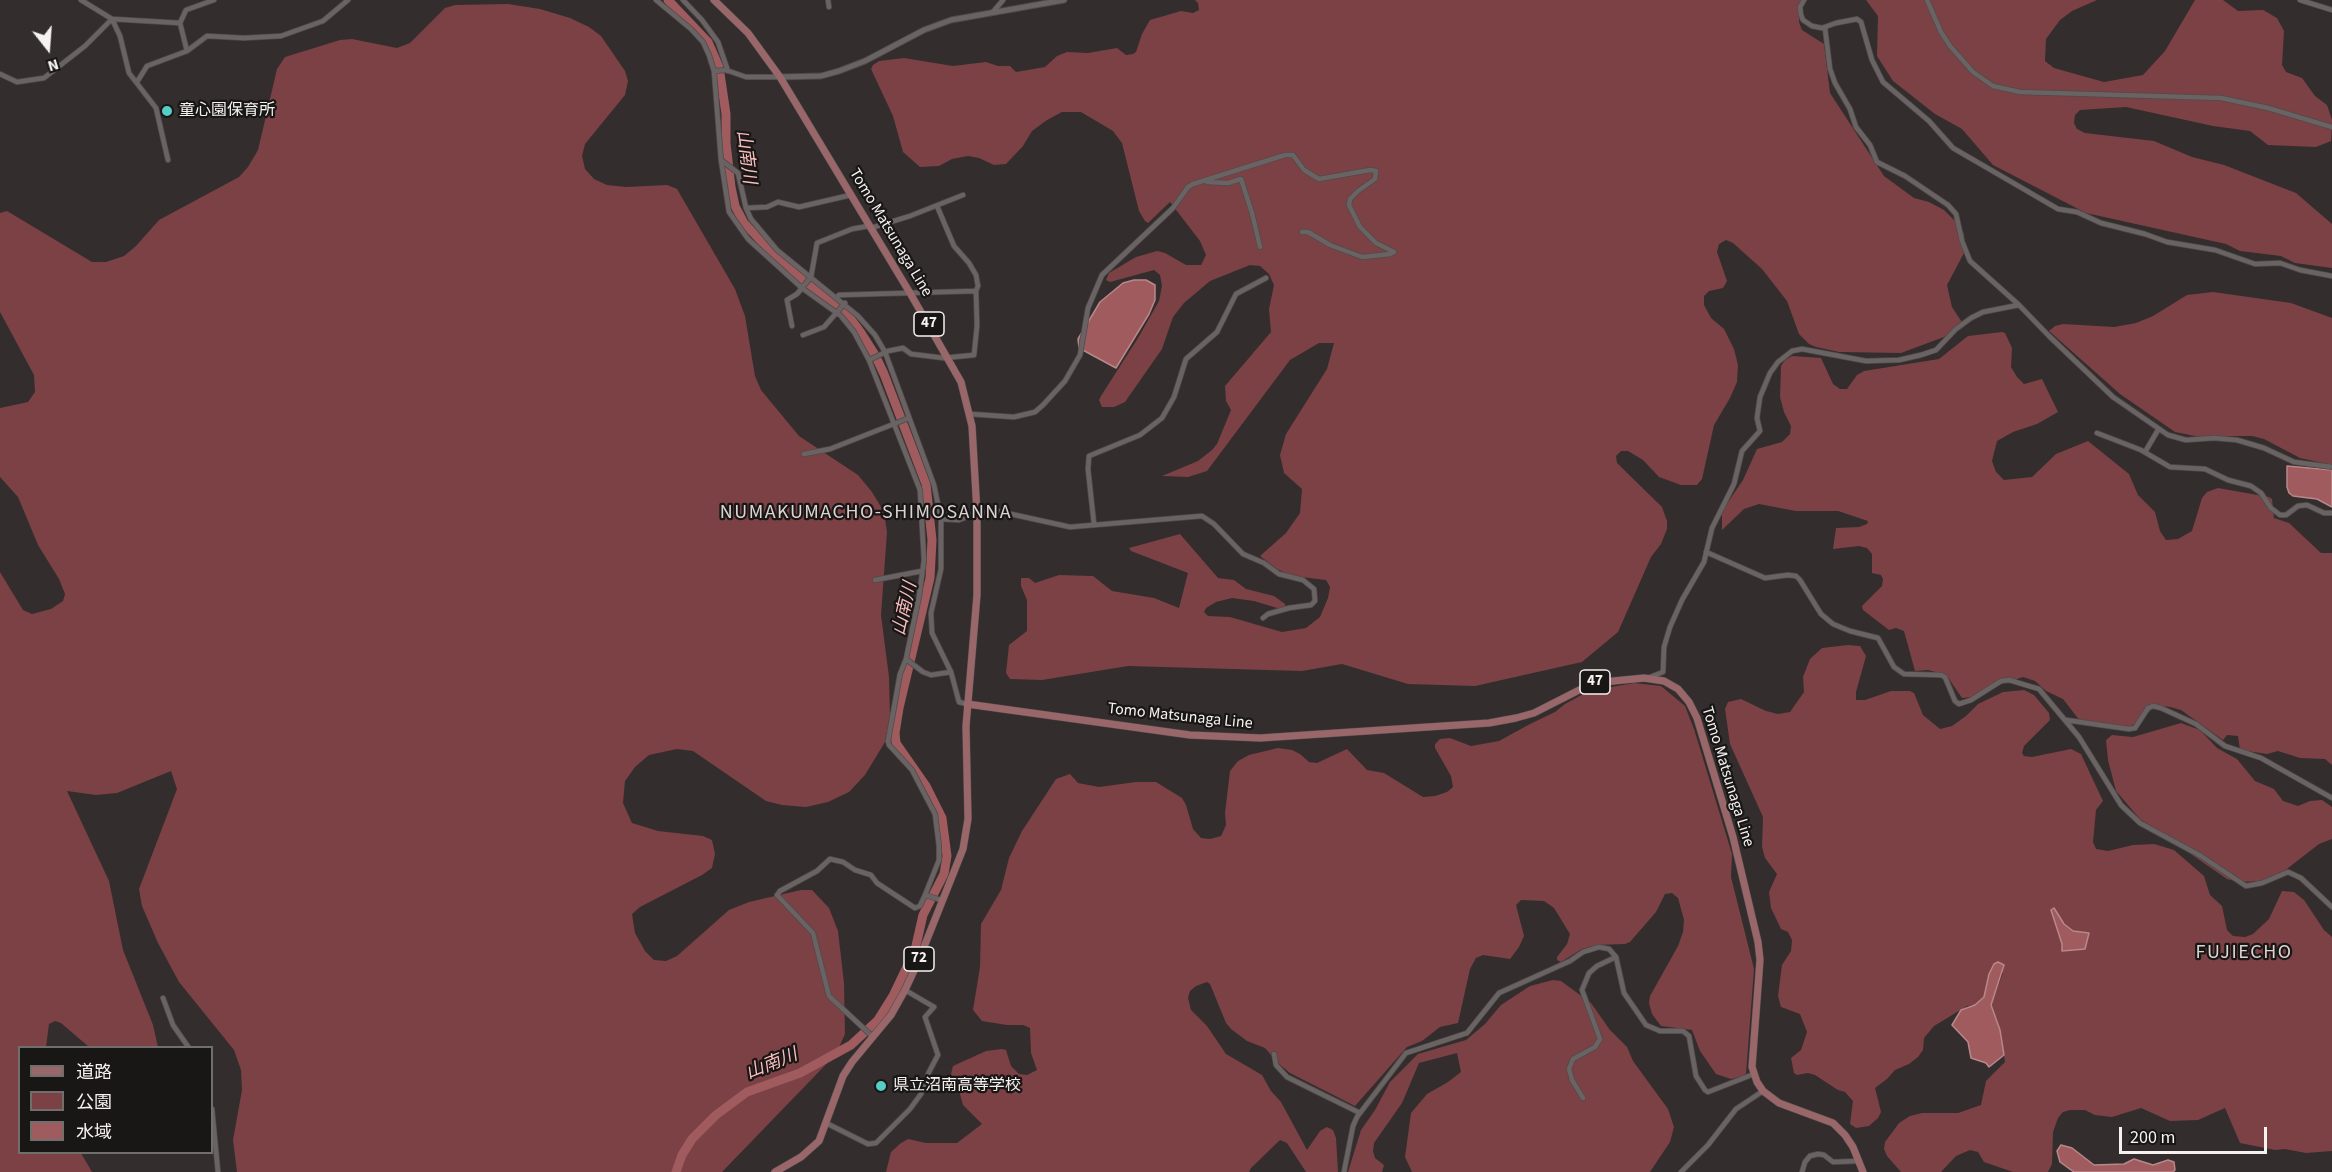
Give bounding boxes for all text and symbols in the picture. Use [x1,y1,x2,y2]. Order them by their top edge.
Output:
north arrow [18,18,78,78]
text: N [45,53,62,77]
place label: 童心園保育所 [179,101,275,121]
marker: 童心園保育所 [160,104,174,118]
water label: 山南川 [731,129,759,185]
street label: Tomo Matsunaga Line [844,166,936,300]
road number: 47 [914,312,944,336]
district label: NUMAKUMACHO-SHIMOSANNA [720,502,1012,526]
water label: 山南川 [889,580,923,638]
road number: 47 [1580,670,1610,694]
street label: Tomo Matsunaga Line [1107,700,1253,734]
street label: Tomo Matsunaga Line [1697,705,1757,849]
district label: FUJIECHO [2196,942,2292,966]
road number: 72 [904,947,934,971]
water label: 山南川 [743,1045,801,1085]
legend [18,1046,213,1154]
text: 道路 [76,1060,112,1085]
place label: 県立沼南高等学校 [893,1076,1021,1096]
marker: 県立沼南高等学校 [874,1079,888,1093]
text: 公園 [76,1090,112,1115]
scale bar [2122,1115,2270,1153]
text: 水域 [76,1120,112,1145]
text: 200 m [2130,1125,2175,1150]

